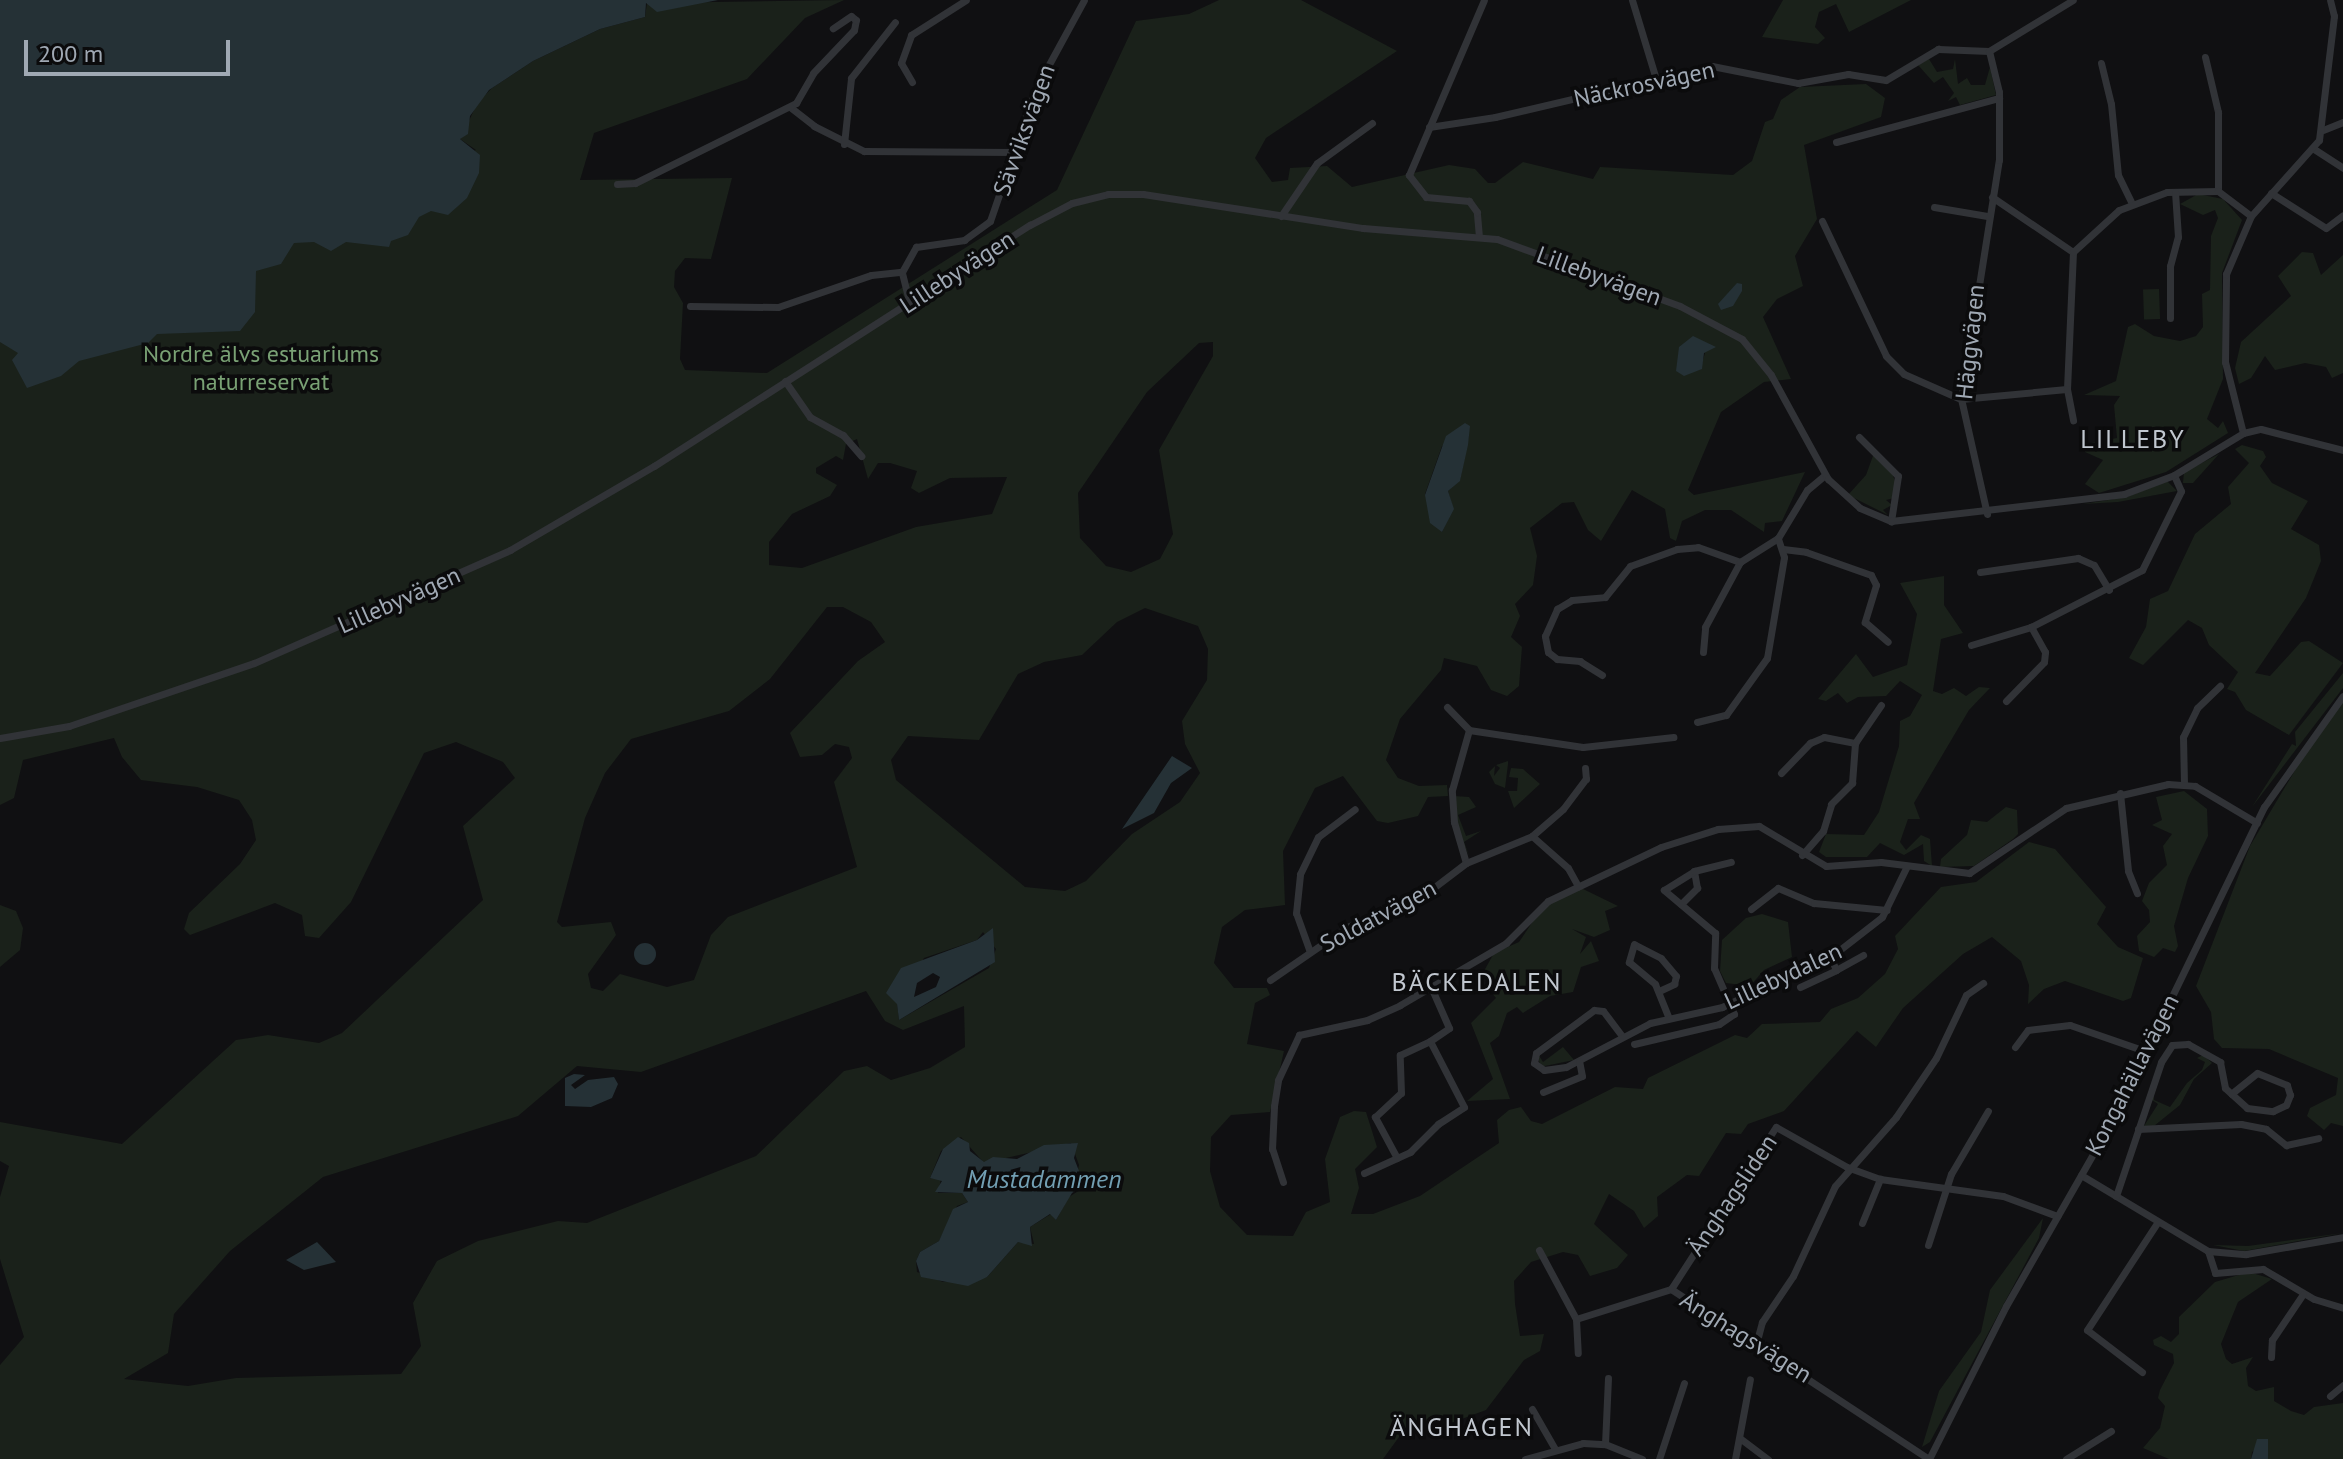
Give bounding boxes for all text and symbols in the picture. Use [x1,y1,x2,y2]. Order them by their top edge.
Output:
scale bar [28,24,234,74]
text: 200 m [38,38,103,69]
street label: Näckrosvägen [1571,55,1717,113]
street label: Sävviksvägen [987,60,1061,200]
street label: Lillebyvägen [894,224,1020,320]
street label: Lillebyvägen [1533,240,1665,312]
street label: Häggvägen [1950,283,1990,401]
park label: Nordre älvs estuariums naturreservat [143,340,379,396]
district label: LILLEBY [2080,423,2186,455]
street label: Lillebyvägen [333,560,465,640]
street label: Soldatvägen [1315,873,1441,959]
street label: Lillebydalen [1720,936,1846,1016]
district label: BÄCKEDALEN [1392,966,1562,998]
street label: Kongahällavägen [2079,990,2185,1160]
street label: Änghagsliden [1681,1129,1783,1261]
water label: Mustadammen [966,1163,1122,1195]
street label: Änghagsvägen [1675,1285,1817,1389]
district label: ÄNGHAGEN [1390,1411,1534,1443]

